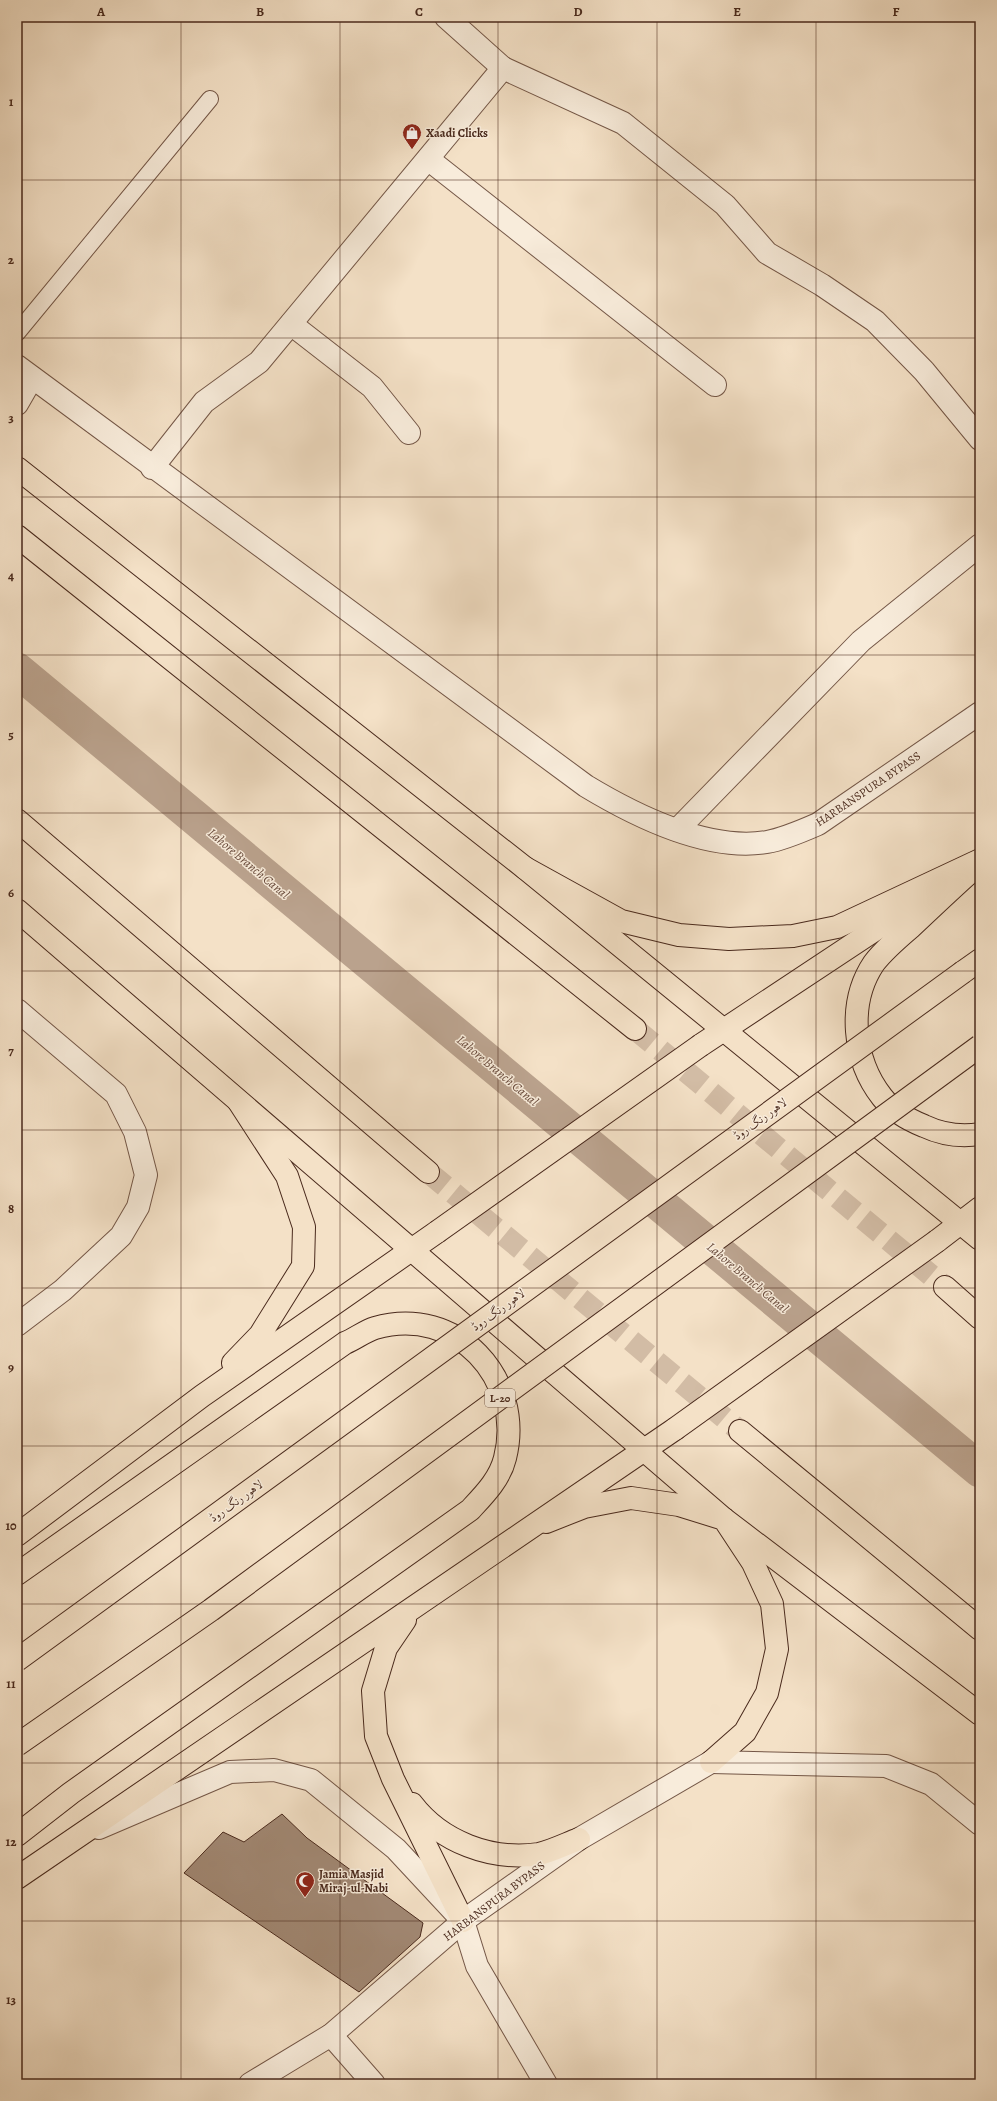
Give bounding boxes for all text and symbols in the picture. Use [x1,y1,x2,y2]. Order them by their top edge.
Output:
text: A [96,3,106,20]
text: B [256,3,264,20]
text: C [415,3,423,20]
text: D [573,3,583,20]
text: E [733,3,741,20]
text: F [893,3,900,20]
text: 1 [9,93,14,110]
shop icon: Xaadi Clicks [401,122,423,150]
place label: Xaadi Clicks [426,125,488,141]
text: 2 [8,251,15,268]
text: 3 [8,409,14,426]
text: 4 [8,567,14,584]
text: 5 [8,726,14,743]
street label: HARBANSPURA BYPASS [812,748,924,830]
water label: Lahore Branch Canal [204,824,294,903]
text: 6 [8,884,14,901]
water label: Lahore Branch Canal [453,1031,543,1110]
text: 7 [8,1042,14,1059]
street label: لاہور رنگ روڈ [730,1094,790,1144]
text: 8 [8,1200,14,1217]
water label: Lahore Branch Canal [703,1238,793,1317]
street label: لاہور رنگ روڈ [468,1285,528,1335]
text: 9 [8,1359,14,1376]
road number: L-20 [485,1389,515,1407]
street label: لاہور رنگ روڈ [206,1476,266,1526]
text: 10 [5,1517,17,1534]
text: 11 [6,1675,16,1692]
text: 12 [6,1833,17,1850]
street label: HARBANSPURA BYPASS [440,1857,548,1945]
place label: Jamia Masjid Miraj-ul-Nabi [319,1866,389,1896]
mosque icon: Jamia Masjid Miraj-ul-Nabi [294,1870,316,1898]
text: 13 [6,1991,17,2008]

